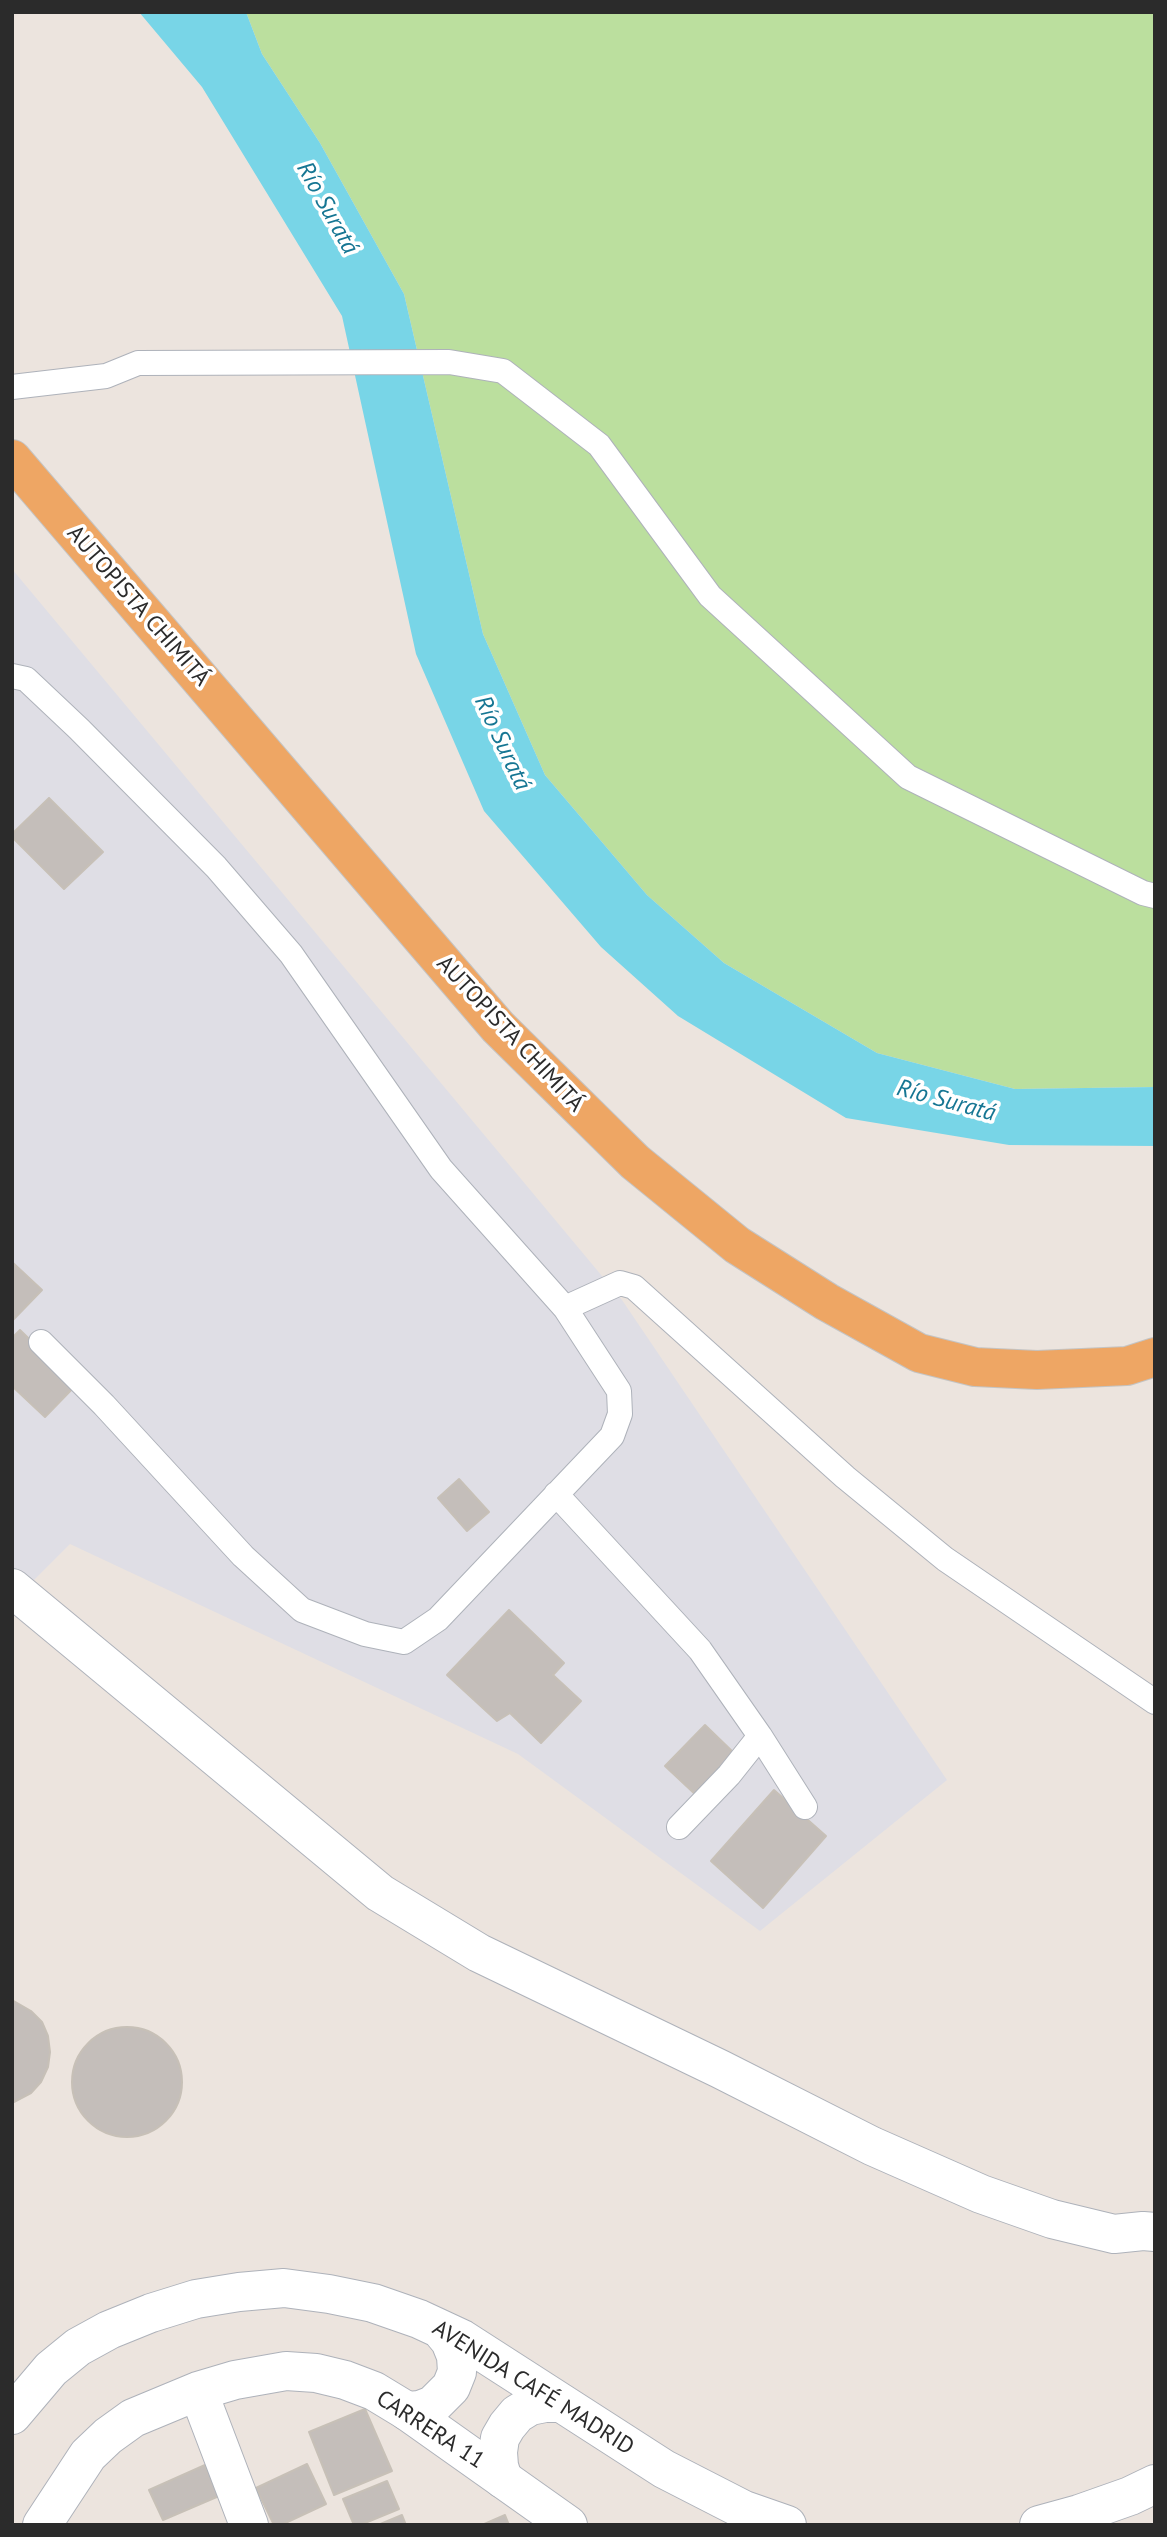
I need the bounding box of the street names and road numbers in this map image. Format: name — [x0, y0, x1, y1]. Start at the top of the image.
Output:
street label: AUTOPISTA CHIMITÁ — [61, 520, 215, 692]
street label: AUTOPISTA CHIMITÁ — [431, 950, 589, 1118]
street label: AVENIDA CAFÉ MADRID — [427, 2315, 639, 2461]
street label: CARRERA 11 — [371, 2385, 489, 2475]

